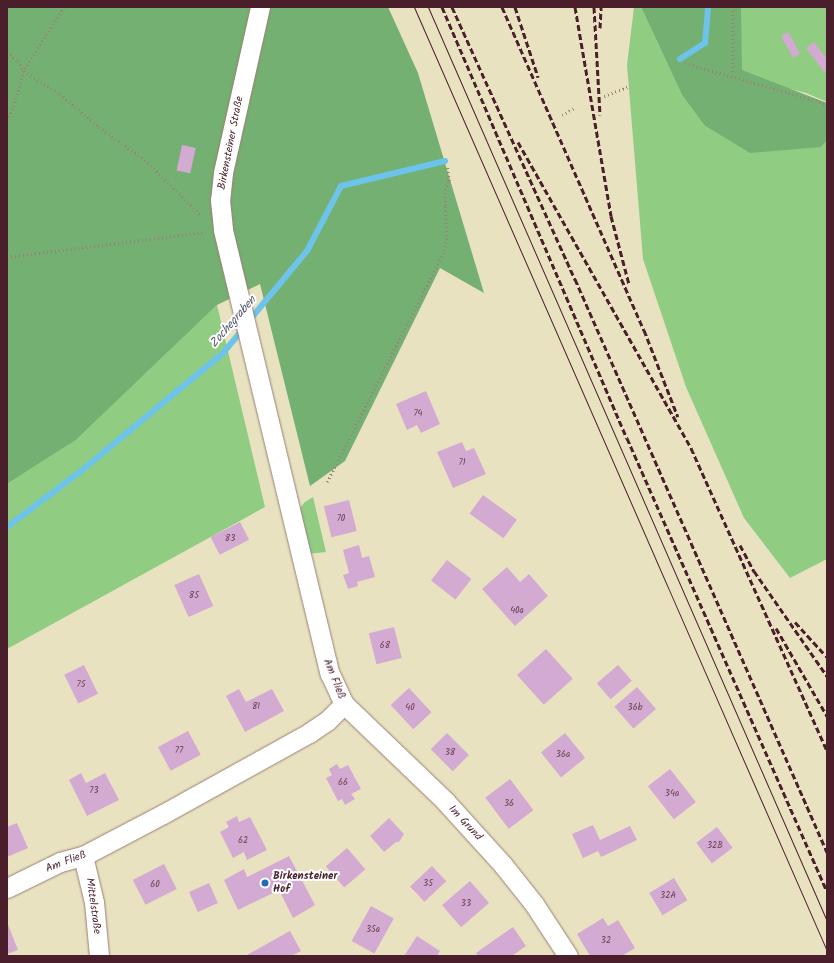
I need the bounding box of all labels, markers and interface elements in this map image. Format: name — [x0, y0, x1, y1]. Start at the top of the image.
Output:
street label: Birkensteiner Straße — [215, 95, 247, 191]
water label: Zochegraben — [207, 293, 259, 351]
house number: 74 — [413, 409, 423, 419]
house number: 71 — [459, 458, 465, 468]
house number: 70 — [337, 514, 345, 524]
house number: 83 — [225, 534, 235, 544]
house number: 85 — [189, 591, 199, 601]
house number: 40a — [510, 606, 524, 616]
house number: 68 — [380, 641, 390, 651]
street label: Am Fließ — [320, 657, 348, 701]
house number: 75 — [77, 680, 85, 690]
house number: 81 — [252, 702, 260, 712]
house number: 40 — [405, 703, 415, 713]
house number: 36b — [628, 703, 642, 713]
house number: 77 — [175, 746, 183, 756]
house number: 38 — [445, 748, 455, 758]
house number: 36a — [556, 750, 570, 760]
house number: 66 — [338, 778, 348, 788]
house number: 73 — [89, 786, 99, 796]
house number: 34a — [665, 789, 679, 799]
house number: 36 — [504, 799, 514, 809]
street label: Im Grund — [445, 803, 485, 843]
house number: 62 — [238, 836, 248, 846]
house number: 32B — [707, 841, 723, 851]
street label: Am Fließ — [44, 848, 88, 876]
place label: Birkensteiner Hof — [273, 870, 337, 896]
street label: Mittelstraße — [83, 877, 103, 935]
marker: Birkensteiner Hof — [260, 878, 270, 888]
house number: 35 — [423, 879, 433, 889]
house number: 60 — [150, 880, 160, 890]
house number: 32A — [660, 891, 676, 901]
house number: 33 — [461, 899, 471, 909]
house number: 35a — [366, 925, 380, 935]
house number: 32 — [601, 936, 611, 946]

